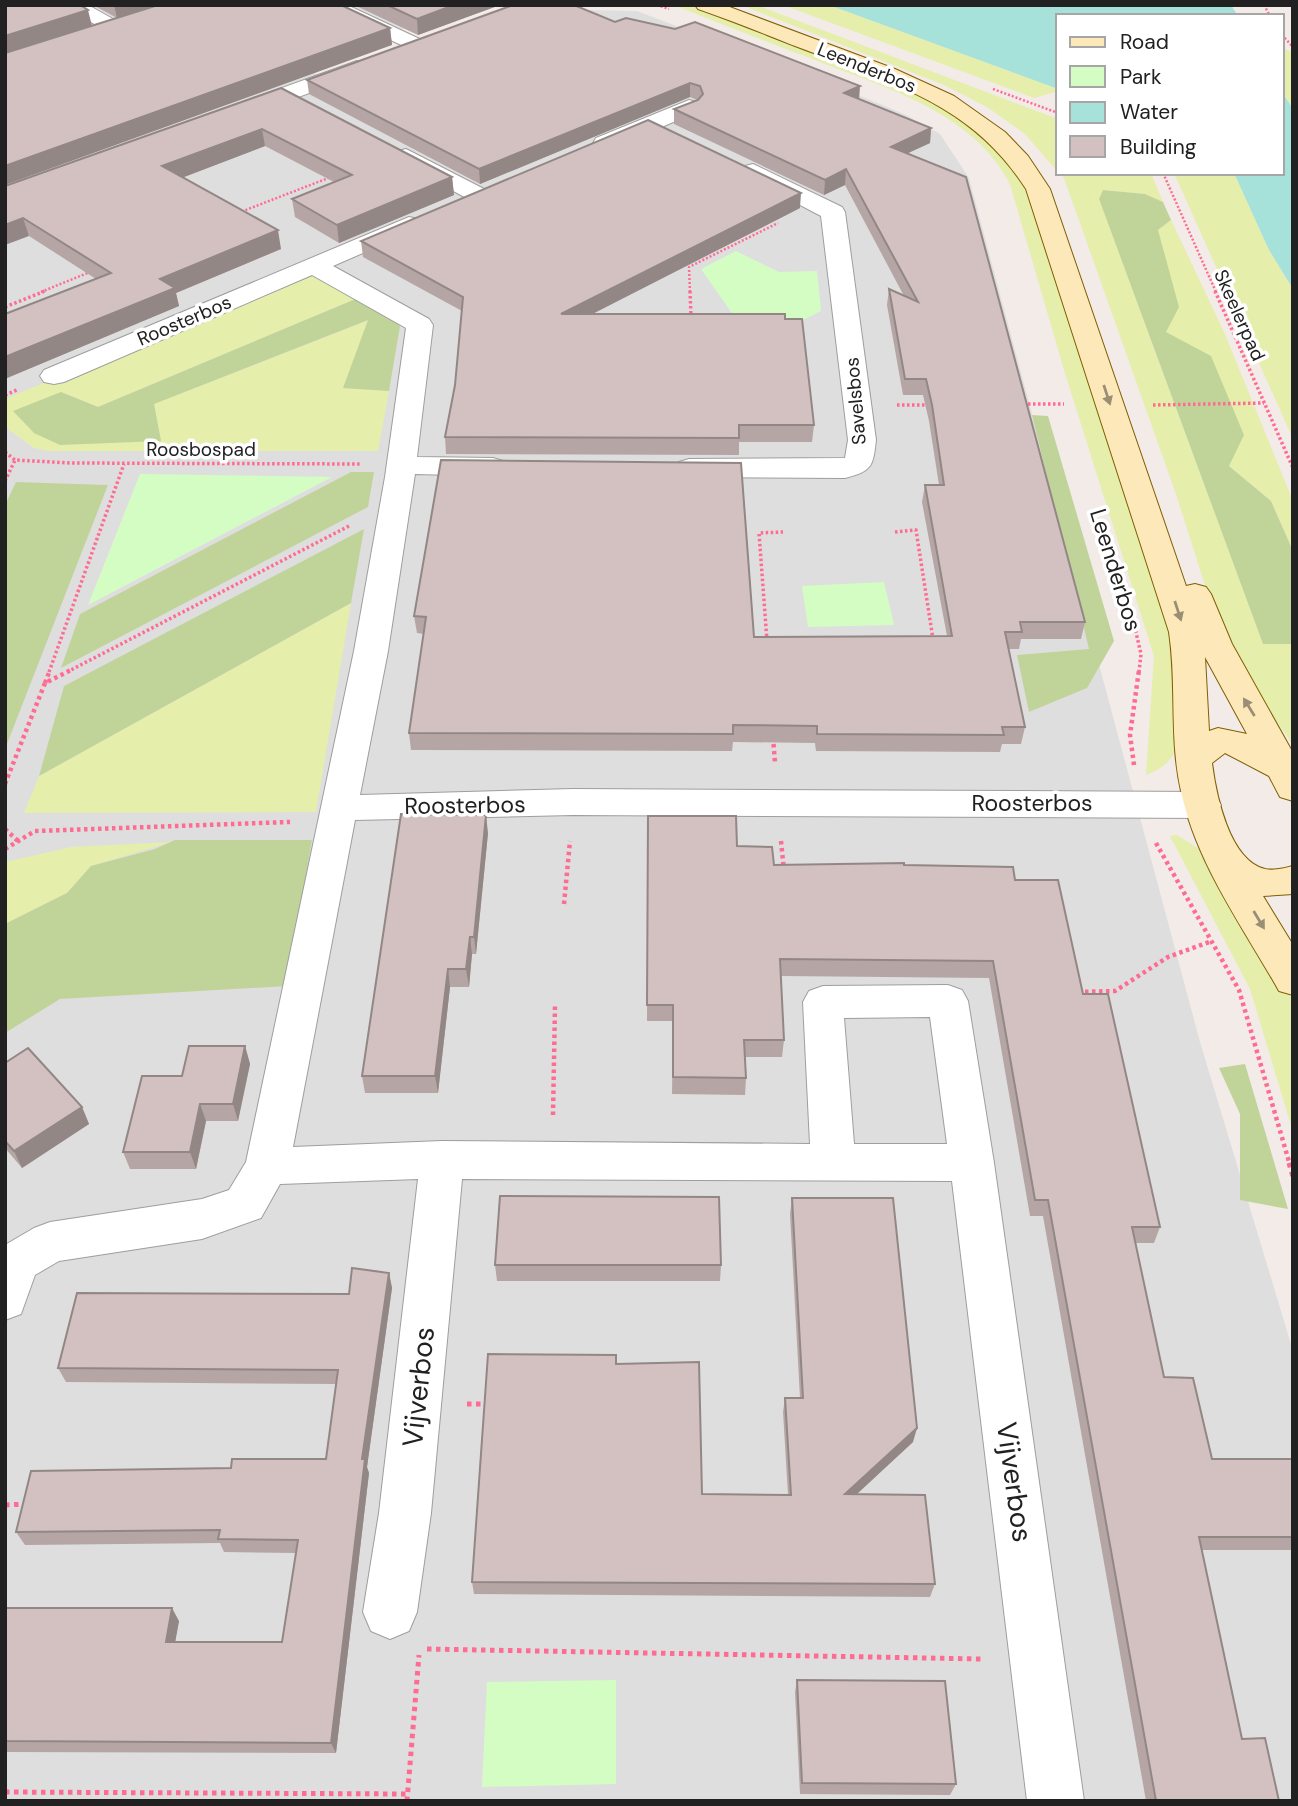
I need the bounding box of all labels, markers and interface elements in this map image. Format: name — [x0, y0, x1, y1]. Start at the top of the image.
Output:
legend — [1056, 14, 1284, 175]
text: Road — [1120, 28, 1169, 56]
street label: Leenderbos — [814, 36, 920, 99]
text: Park — [1120, 63, 1162, 91]
text: Water — [1120, 98, 1178, 126]
text: Building — [1120, 133, 1197, 161]
street label: Skeelerpad — [1208, 265, 1271, 365]
street label: Roosterbos — [133, 289, 235, 352]
street label: Savelsbos — [839, 356, 872, 446]
one-way arrow — [1102, 385, 1113, 406]
street label: Roosbospad — [146, 437, 256, 462]
street label: Leenderbos — [1083, 505, 1149, 635]
one-way arrow — [1173, 601, 1184, 622]
one-way arrow — [1243, 697, 1256, 716]
street label: Roosterbos — [971, 788, 1093, 818]
street label: Roosterbos — [404, 789, 526, 821]
one-way arrow — [1253, 911, 1266, 930]
street label: Vijverbos — [394, 1325, 443, 1449]
street label: Vijverbos — [988, 1420, 1041, 1544]

